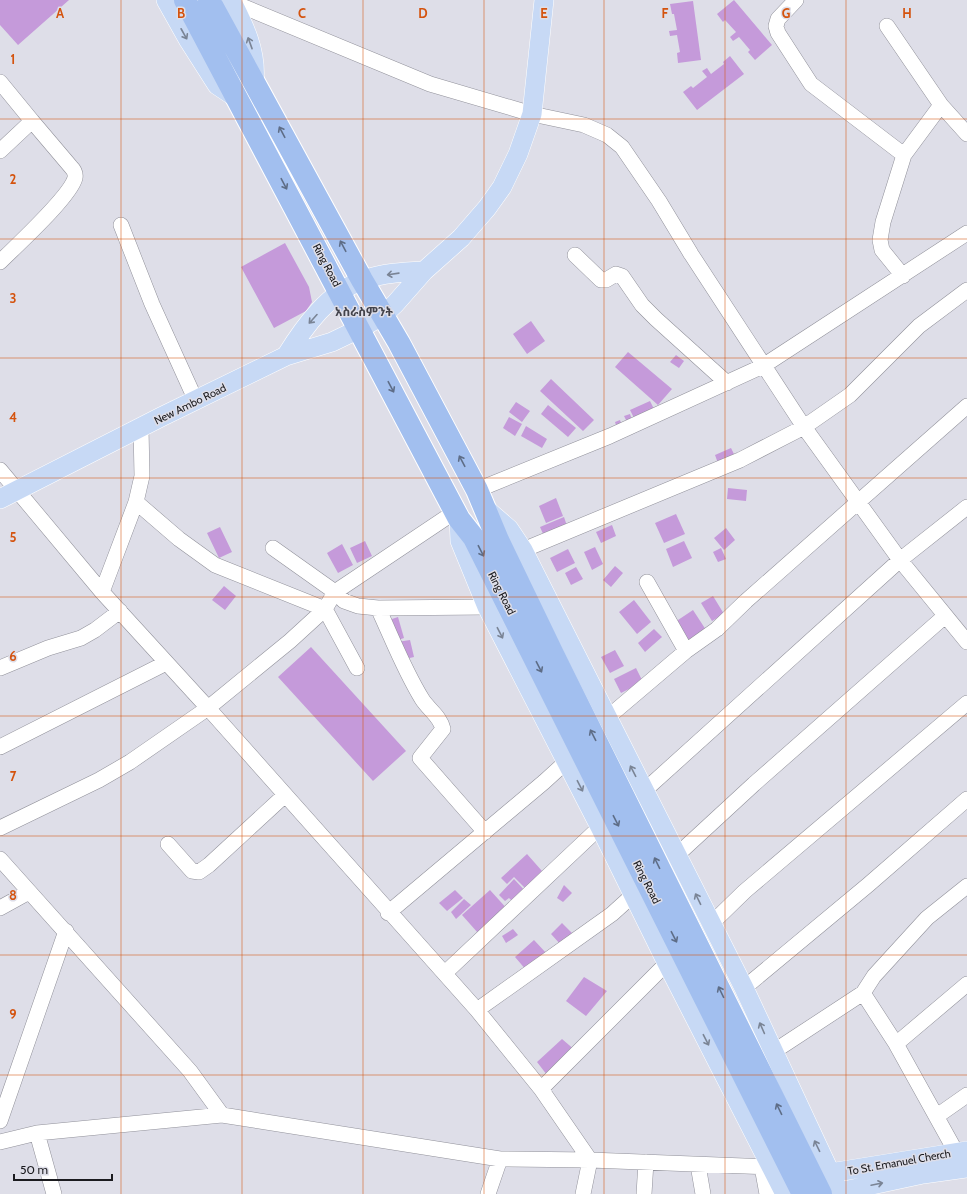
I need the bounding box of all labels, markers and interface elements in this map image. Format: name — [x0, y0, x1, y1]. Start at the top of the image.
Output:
text: A — [56, 5, 65, 21]
text: B — [177, 5, 185, 21]
text: C — [298, 5, 306, 21]
text: D — [418, 5, 428, 21]
text: E — [540, 5, 548, 21]
text: F — [662, 5, 669, 21]
text: G — [782, 5, 791, 21]
text: H — [902, 5, 912, 21]
one-way arrow — [181, 28, 189, 40]
one-way arrow — [245, 37, 253, 49]
text: 1 — [11, 51, 15, 67]
one-way arrow — [277, 126, 285, 138]
text: 2 — [10, 171, 17, 187]
one-way arrow — [280, 178, 288, 190]
one-way arrow — [339, 240, 347, 252]
street label: Ring Road — [310, 241, 344, 289]
one-way arrow — [387, 270, 400, 278]
text: 3 — [9, 290, 17, 306]
district label: አስራስምንት — [335, 304, 394, 319]
one-way arrow — [308, 314, 317, 324]
street label: New Ambo Road — [152, 380, 228, 428]
one-way arrow — [387, 381, 395, 393]
text: 4 — [9, 409, 17, 425]
one-way arrow — [458, 456, 465, 468]
text: 5 — [10, 529, 17, 545]
one-way arrow — [478, 545, 485, 557]
street label: Ring Road — [485, 569, 519, 617]
one-way arrow — [497, 627, 505, 639]
text: 6 — [9, 648, 17, 664]
one-way arrow — [536, 661, 543, 673]
one-way arrow — [589, 729, 596, 741]
one-way arrow — [629, 765, 636, 777]
text: 7 — [10, 768, 17, 784]
one-way arrow — [576, 780, 584, 792]
one-way arrow — [613, 815, 620, 827]
street label: Ring Road — [630, 858, 664, 906]
one-way arrow — [653, 858, 660, 870]
text: 8 — [9, 887, 17, 903]
one-way arrow — [694, 894, 701, 906]
one-way arrow — [671, 931, 678, 943]
one-way arrow — [717, 987, 724, 999]
text: 9 — [9, 1006, 17, 1022]
one-way arrow — [758, 1023, 765, 1035]
one-way arrow — [703, 1034, 710, 1046]
one-way arrow — [775, 1103, 782, 1115]
one-way arrow — [813, 1140, 820, 1152]
street label: To St. Emanuel Cherch — [846, 1146, 952, 1178]
scale bar — [14, 1156, 112, 1182]
text: 50 m — [20, 1162, 48, 1177]
one-way arrow — [870, 1180, 883, 1188]

